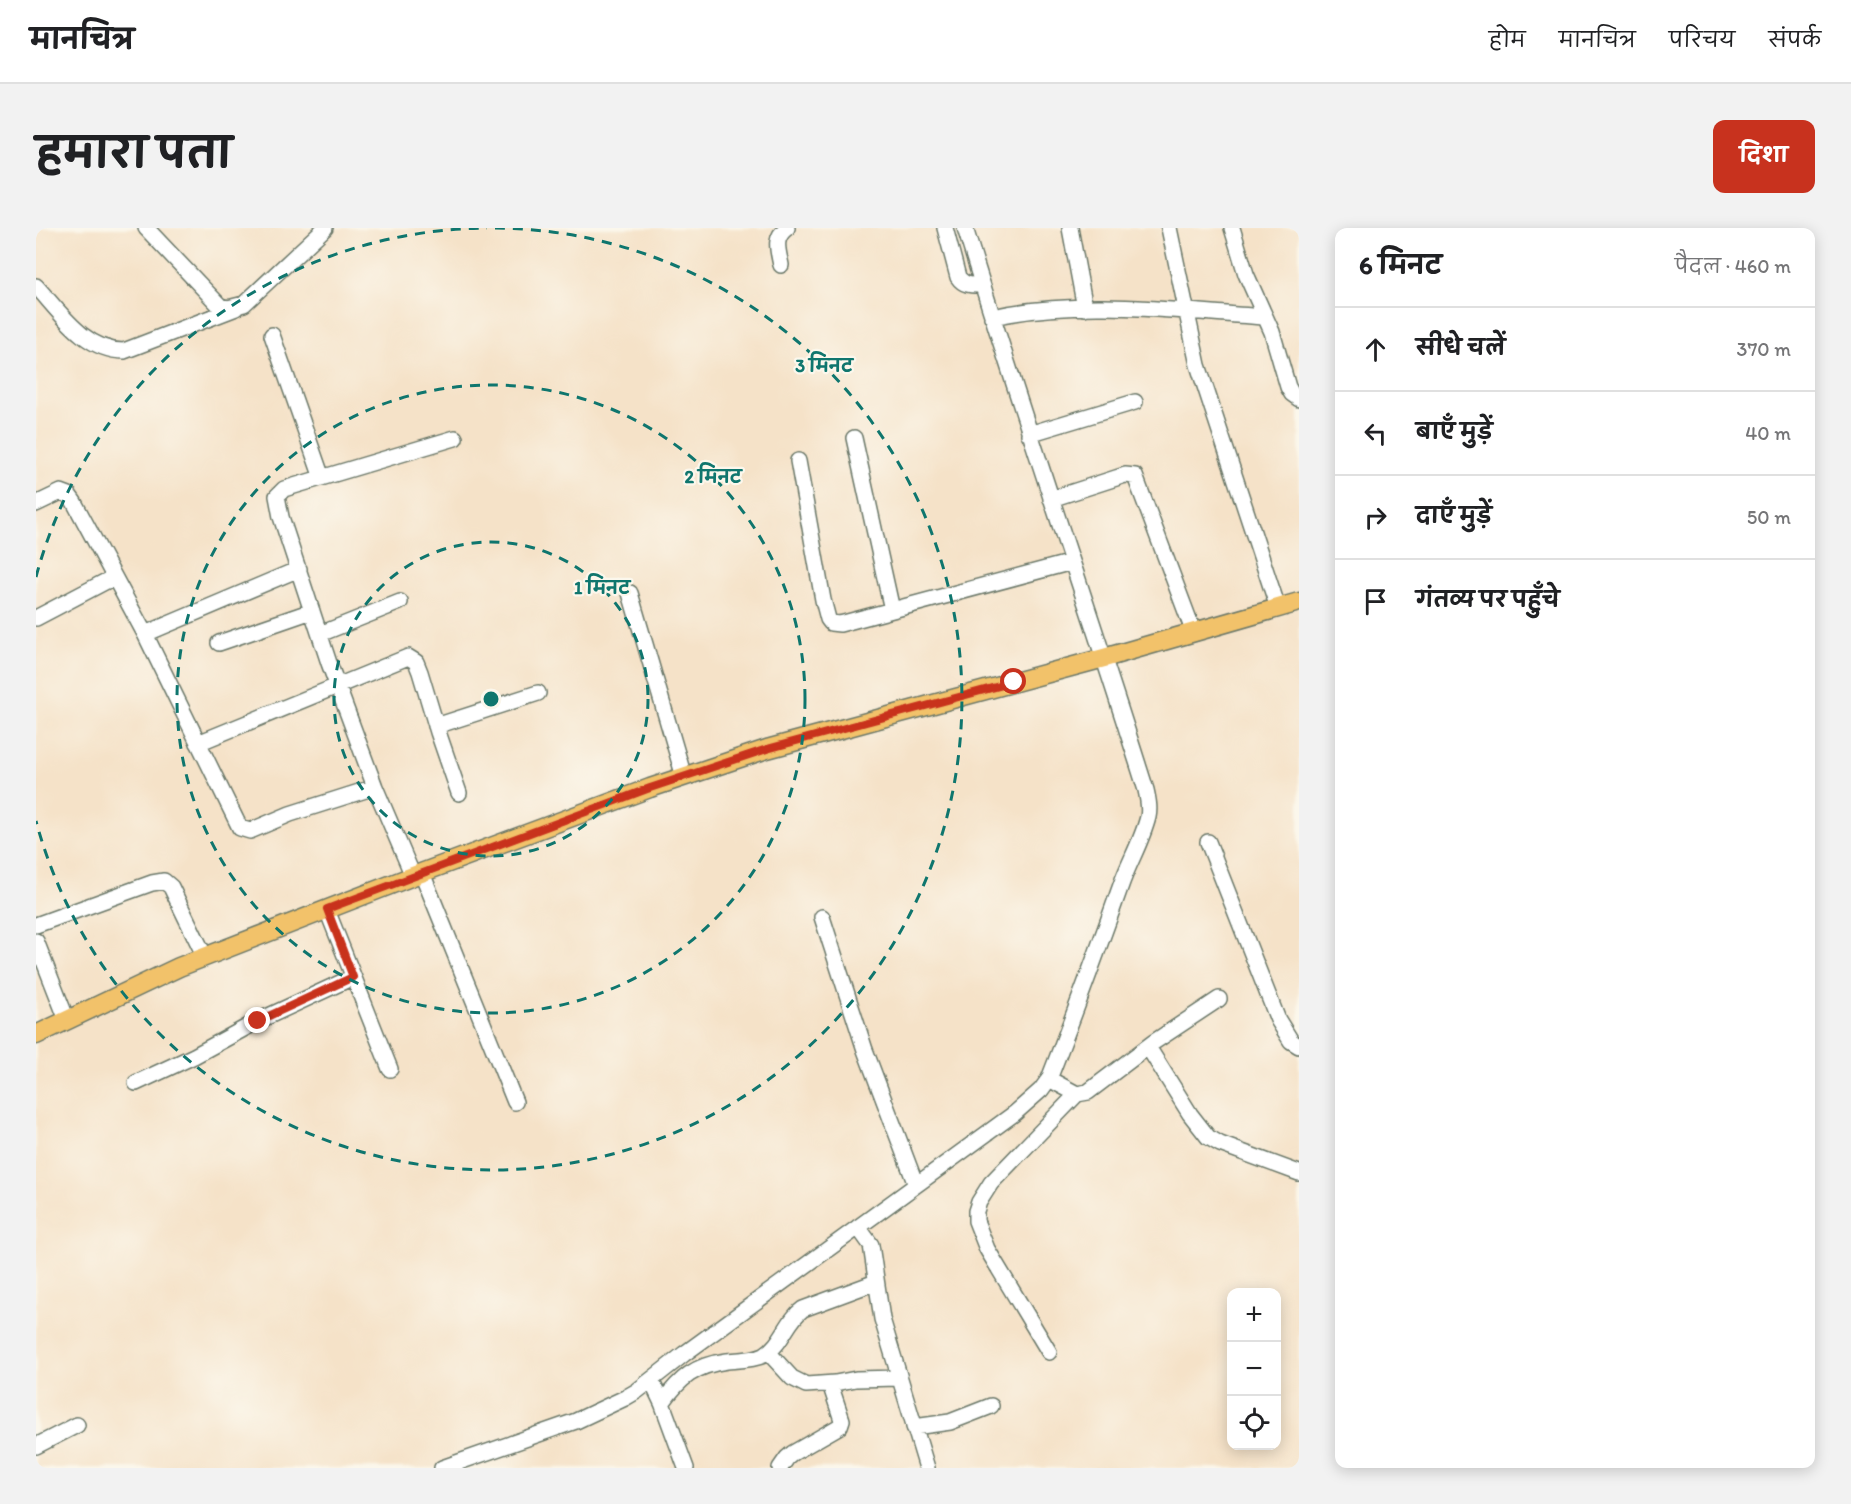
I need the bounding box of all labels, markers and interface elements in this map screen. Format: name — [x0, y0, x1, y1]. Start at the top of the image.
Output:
text: मानचित्र — [30, 22, 134, 56]
text: होम — [1489, 27, 1526, 52]
text: मानचित्र — [1559, 27, 1636, 52]
text: परिचय — [1669, 27, 1735, 52]
text: संपर्क — [1768, 27, 1821, 52]
button: दिशा — [1713, 120, 1815, 193]
text: हमारा पता — [36, 127, 232, 178]
text: 6 मिनट — [1359, 249, 1442, 281]
text: पैदल · 460 m — [1675, 254, 1791, 278]
icon: ahead — [1359, 333, 1392, 366]
text: सीधे चलें — [1416, 334, 1505, 361]
text: 370 m — [1737, 337, 1791, 361]
text: 3 मिनट — [795, 351, 855, 377]
icon: left — [1359, 417, 1392, 450]
text: बाएँ मुड़ें — [1416, 418, 1493, 445]
text: 40 m — [1745, 421, 1791, 445]
text: 2 मिनट — [684, 462, 744, 488]
icon: right — [1359, 501, 1392, 534]
text: दाएँ मुड़ें — [1416, 502, 1492, 529]
text: 50 m — [1747, 505, 1791, 529]
text: 1 मिनट — [574, 573, 632, 599]
icon: arrive — [1359, 585, 1392, 618]
text: गंतव्य पर पहुँचे — [1416, 586, 1560, 613]
route start — [1000, 668, 1026, 694]
centre of rings — [481, 689, 501, 709]
route end — [244, 1007, 270, 1033]
map controls — [1227, 1288, 1281, 1450]
button: + — [1227, 1288, 1281, 1342]
button: − — [1227, 1342, 1281, 1396]
button: locate — [1227, 1396, 1281, 1450]

